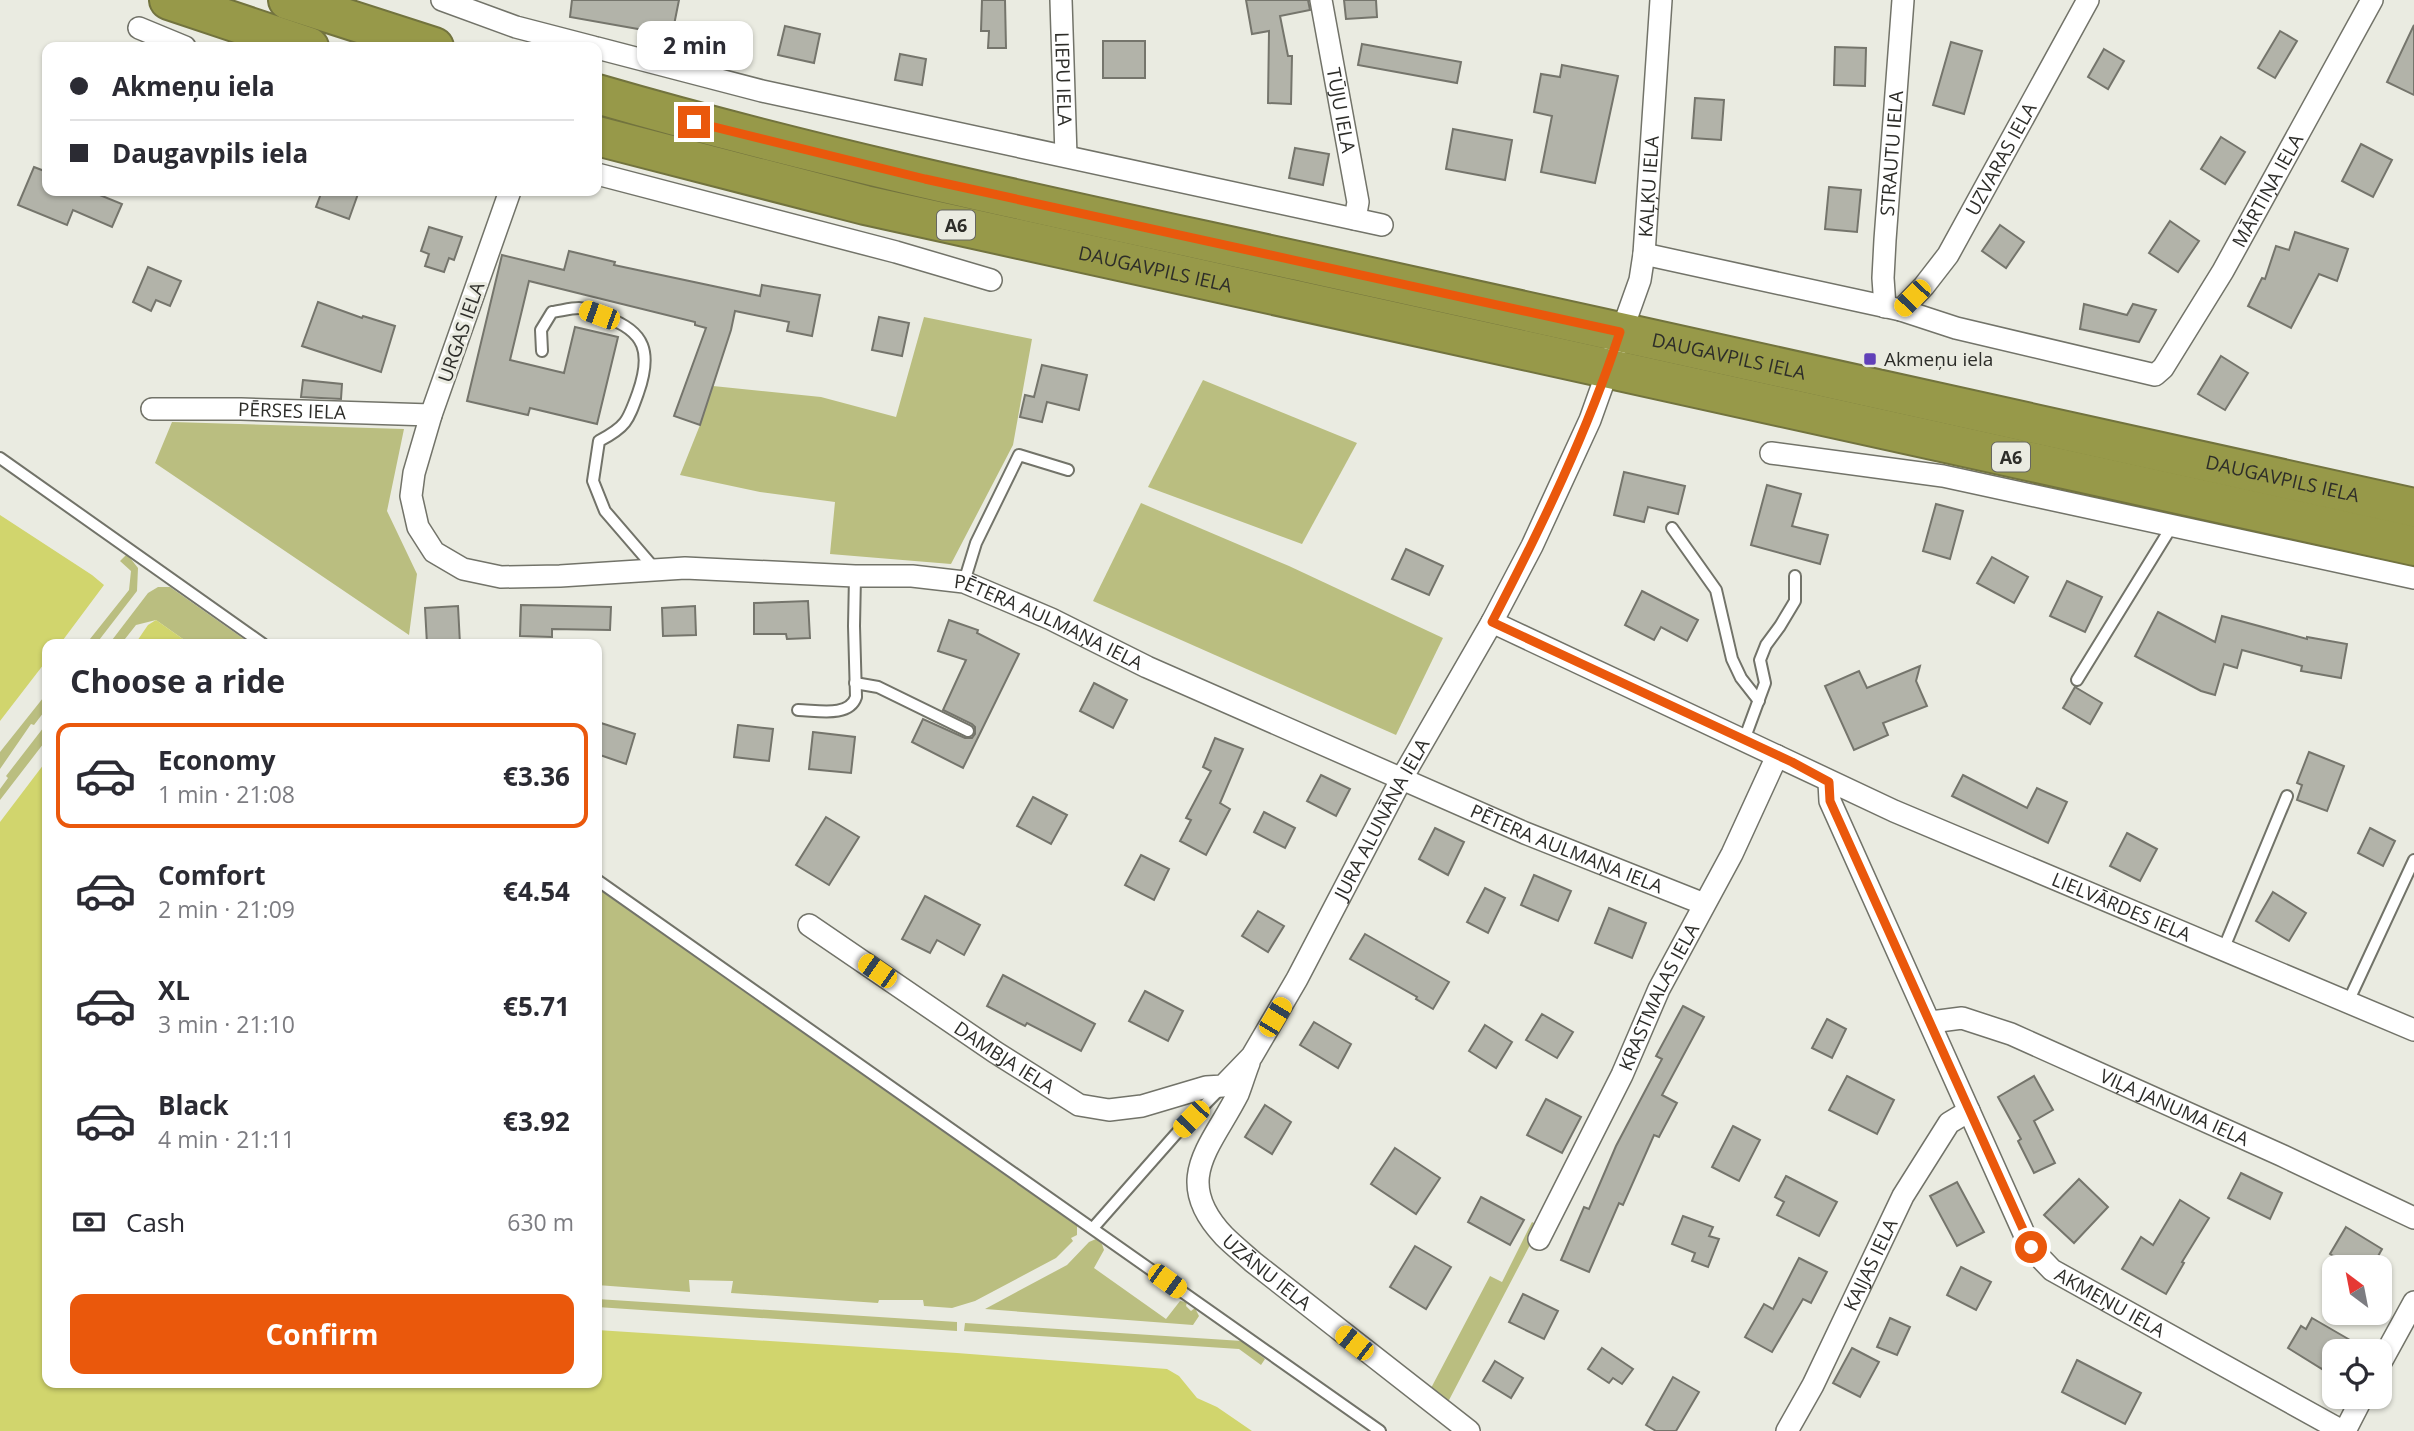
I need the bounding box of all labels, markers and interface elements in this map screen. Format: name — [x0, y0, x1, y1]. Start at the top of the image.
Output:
callout: 2 min — [636, 20, 752, 69]
text: 2 min — [663, 29, 727, 61]
street label: LIEPU IELA — [1049, 32, 1078, 126]
street label: TŪJU IELA — [1321, 66, 1362, 155]
text: Akmeņu iela — [112, 68, 275, 104]
street label: STRAUTU IELA — [1874, 90, 1909, 217]
street label: UZVARAS IELA — [1959, 98, 2042, 220]
route end — [678, 106, 710, 138]
street label: MĀRTIŅA IELA — [2226, 129, 2309, 252]
text: Daugavpils iela — [112, 135, 308, 171]
street label: KAĻĶU IELA — [1632, 135, 1665, 238]
road number: A6 — [937, 210, 975, 240]
street label: DAUGAVPILS IELA — [1076, 239, 1235, 298]
car — [1890, 276, 1935, 320]
street label: URGAS IELA — [432, 278, 490, 386]
car — [576, 298, 623, 332]
street label: DAUGAVPILS IELA — [1650, 327, 1808, 386]
place label: Akmeņu iela — [1884, 346, 1993, 372]
marker: Akmeņu iela — [1862, 351, 1878, 367]
street label: PĒRSES IELA — [238, 396, 346, 425]
road number: A6 — [1992, 443, 2030, 472]
street label: DAUGAVPILS IELA — [2203, 449, 2362, 508]
street label: PĒTERA AULMAŅA IELA — [953, 568, 1148, 676]
text: Choose a ride — [70, 659, 285, 702]
street label: JURA ALUNĀNA IELA — [1327, 734, 1435, 906]
text: Economy — [158, 742, 276, 778]
icon: car — [74, 744, 137, 807]
text: €3.36 — [503, 758, 570, 794]
text: 1 min · 21:08 — [158, 778, 295, 810]
street label: PĒTERA AULMAŅA IELA — [1466, 798, 1667, 899]
text: Comfort — [158, 857, 265, 893]
icon: car — [74, 859, 137, 922]
street label: LIELVĀRDES IELA — [2048, 866, 2195, 948]
text: €4.54 — [503, 873, 570, 909]
text: 2 min · 21:09 — [158, 893, 295, 925]
street label: KRASTMALAS IELA — [1612, 919, 1705, 1075]
car — [854, 950, 901, 992]
text: XL — [158, 972, 190, 1008]
icon: car — [74, 974, 137, 1037]
text: €5.71 — [503, 988, 570, 1024]
car — [1256, 994, 1295, 1040]
text: 3 min · 21:10 — [158, 1008, 295, 1040]
street label: DAMBJA IELA — [949, 1015, 1060, 1099]
street label: VIĻA JANUMA IELA — [2096, 1063, 2253, 1152]
text: Black — [158, 1087, 229, 1123]
icon: car — [74, 1089, 137, 1152]
car — [1169, 1097, 1214, 1141]
text: €3.92 — [503, 1103, 570, 1139]
text: 4 min · 21:11 — [158, 1123, 295, 1155]
icon: cash — [70, 1203, 108, 1241]
text: Cash — [126, 1204, 185, 1240]
text: 630 m — [507, 1206, 574, 1238]
street label: KAIJAS IELA — [1837, 1214, 1903, 1315]
street label: UZĀNU IELA — [1217, 1228, 1317, 1316]
route start — [2015, 1231, 2047, 1263]
north arrow — [2322, 1255, 2392, 1325]
map controls — [2322, 1255, 2392, 1409]
car — [1144, 1260, 1191, 1302]
street label: AKMEŅU IELA — [2050, 1261, 2170, 1343]
button: Confirm — [70, 1294, 574, 1374]
car — [1331, 1322, 1378, 1364]
button: locate — [2322, 1339, 2392, 1409]

